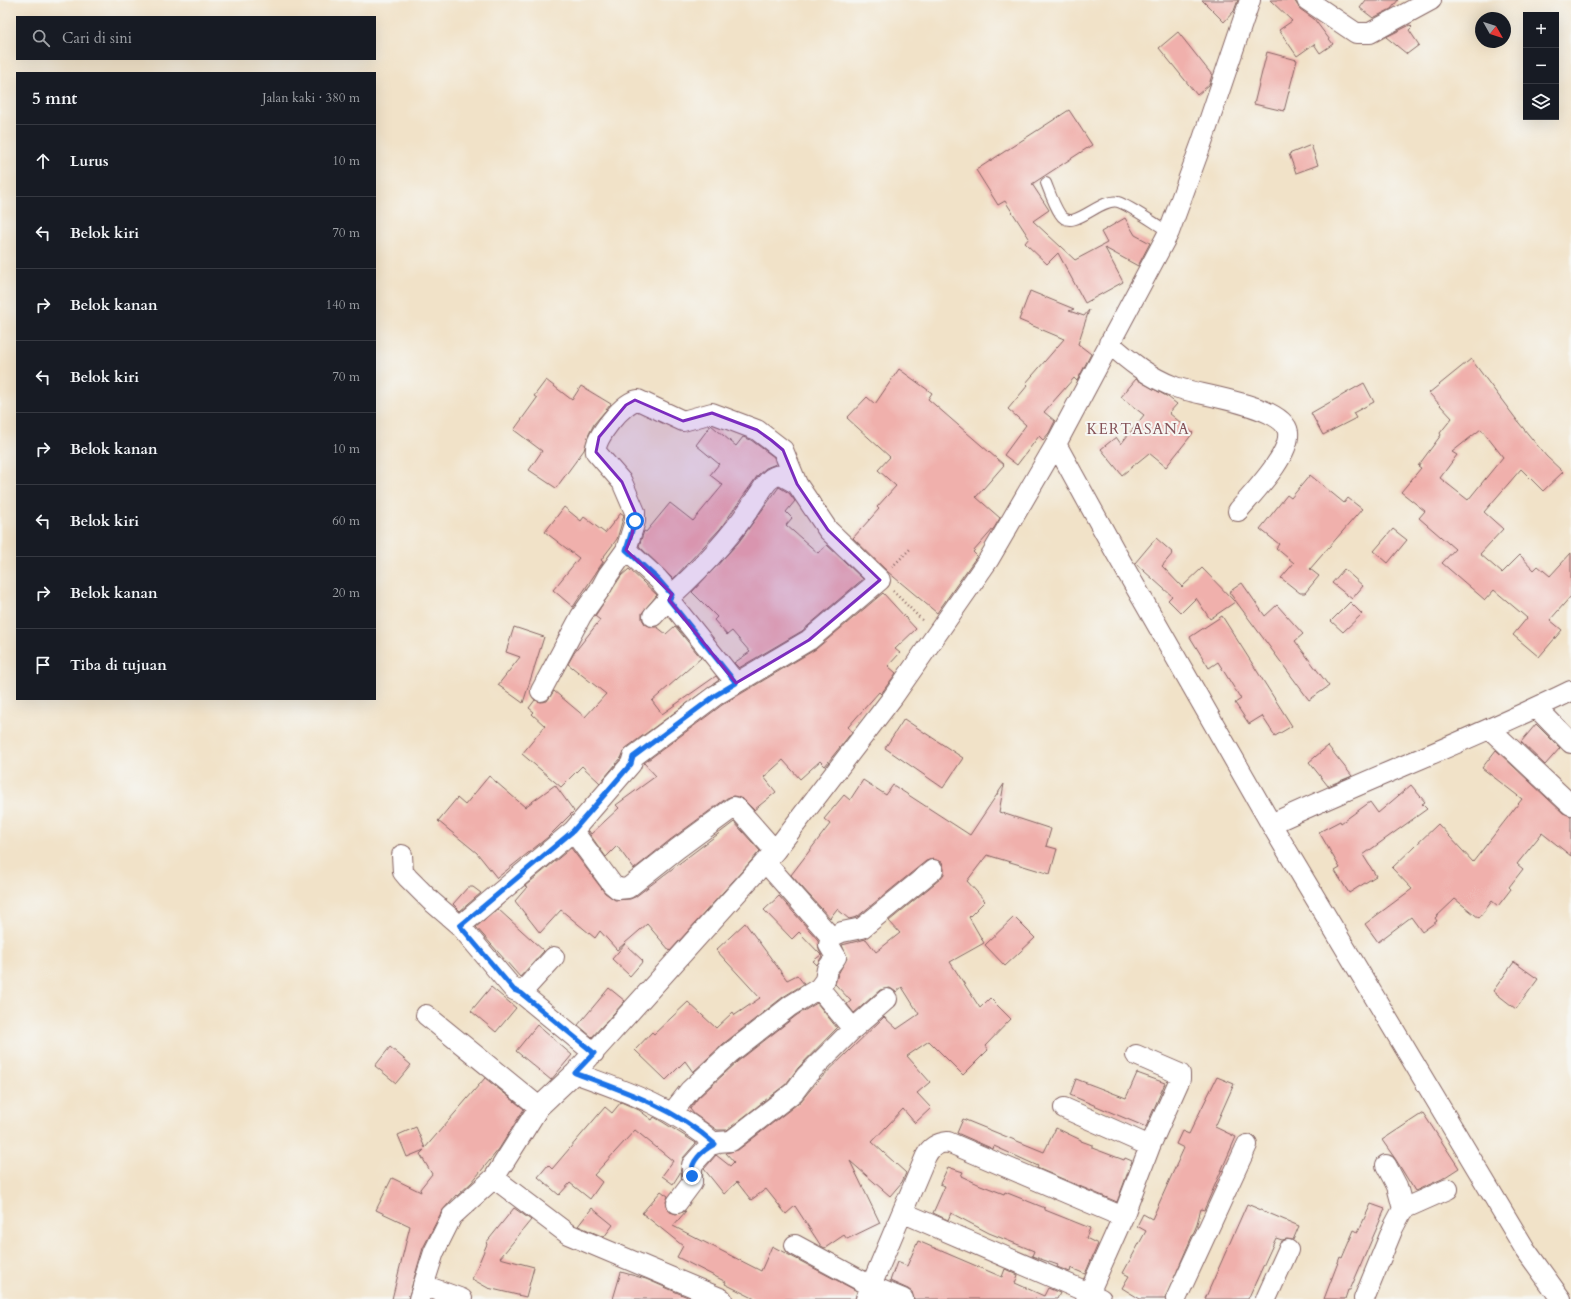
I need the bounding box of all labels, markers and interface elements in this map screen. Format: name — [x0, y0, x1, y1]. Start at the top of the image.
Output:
north arrow — [1475, 12, 1511, 48]
map controls — [1523, 12, 1559, 120]
button: + — [1523, 12, 1559, 48]
search box — [16, 16, 376, 60]
icon: search — [30, 27, 52, 49]
text: Cari di sini — [62, 28, 132, 48]
button: − — [1523, 48, 1559, 84]
button: layers — [1523, 84, 1559, 120]
text: 5 mnt — [32, 87, 77, 110]
text: Jalan kaki · 380 m — [262, 89, 360, 107]
icon: ahead — [32, 150, 54, 172]
text: Lurus — [70, 151, 109, 171]
text: 10 m — [332, 152, 360, 170]
icon: left — [32, 222, 54, 244]
text: Belok kiri — [70, 223, 139, 243]
text: 70 m — [332, 224, 360, 242]
icon: right — [32, 294, 54, 316]
text: Belok kanan — [70, 295, 158, 315]
text: 140 m — [326, 296, 360, 314]
icon: left — [32, 366, 54, 388]
text: Belok kiri — [70, 367, 139, 387]
text: 70 m — [332, 368, 360, 386]
district label: KERTASANA — [1086, 419, 1190, 439]
icon: right — [32, 438, 54, 460]
text: Belok kanan — [70, 439, 158, 459]
text: 10 m — [332, 440, 360, 458]
icon: left — [32, 510, 54, 532]
text: Belok kiri — [70, 511, 139, 531]
text: 60 m — [332, 512, 360, 530]
route start — [626, 512, 644, 530]
icon: right — [32, 582, 54, 604]
text: Belok kanan — [70, 583, 158, 603]
text: 20 m — [332, 584, 360, 602]
icon: arrive — [32, 654, 54, 676]
text: Tiba di tujuan — [70, 655, 167, 675]
route end — [683, 1167, 701, 1185]

